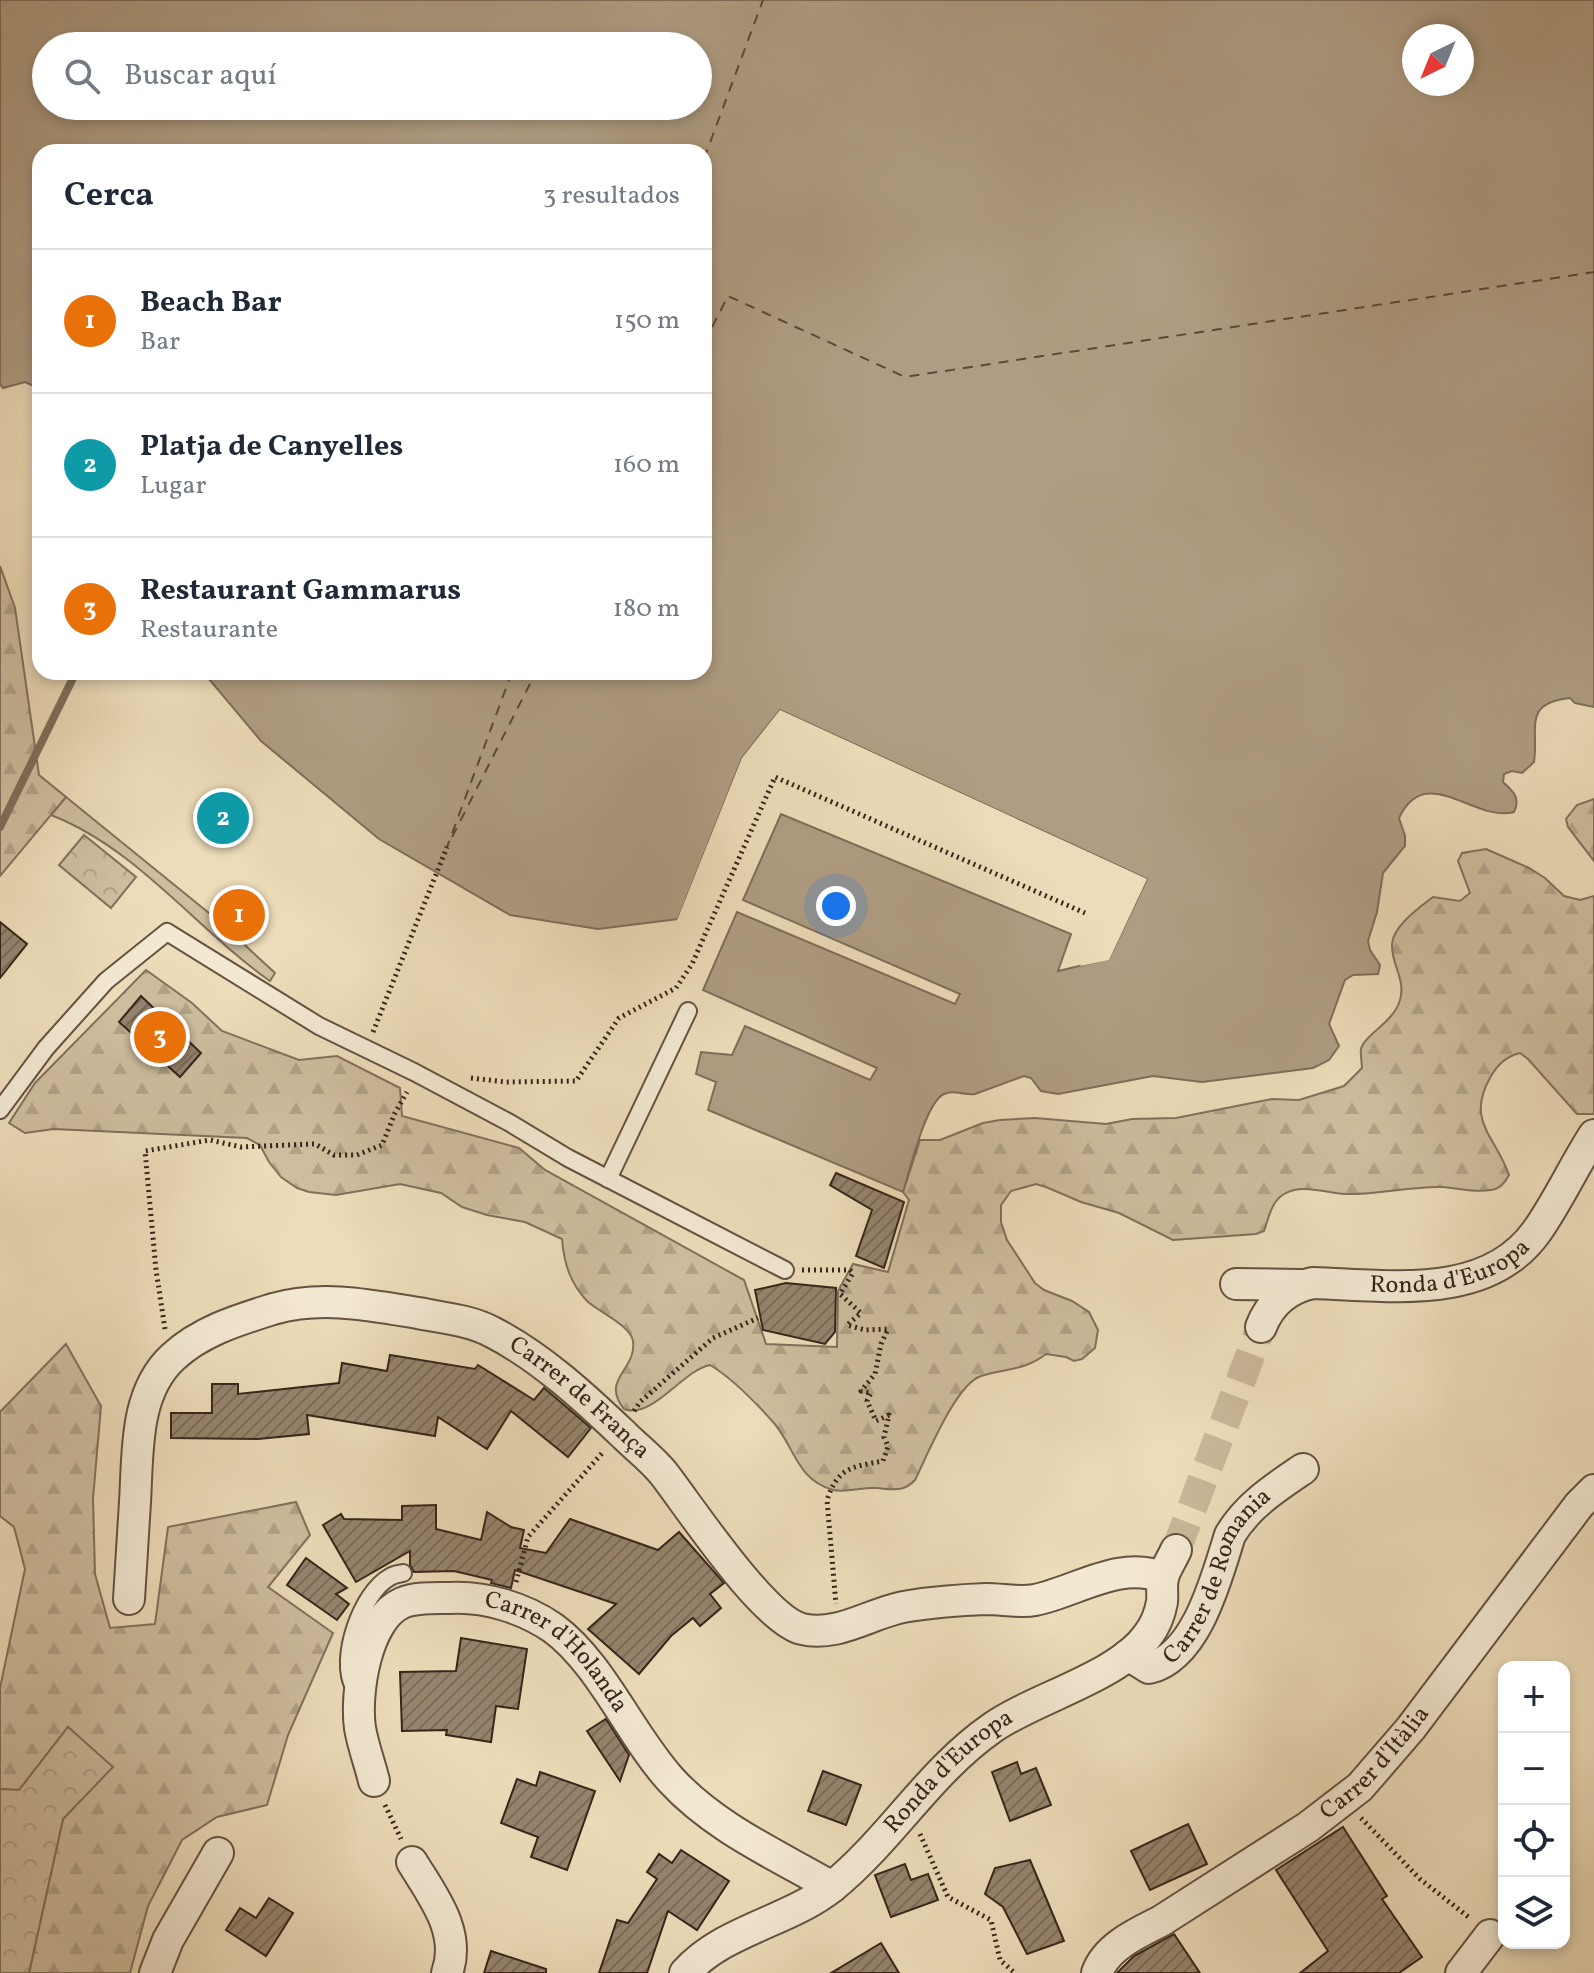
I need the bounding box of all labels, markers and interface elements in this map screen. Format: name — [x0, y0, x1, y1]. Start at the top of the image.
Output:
north arrow — [1402, 24, 1474, 96]
search box — [32, 32, 712, 120]
icon: search — [60, 54, 104, 98]
text: Buscar aquí — [124, 55, 277, 97]
text: Cerca — [64, 173, 154, 220]
text: 3 resultados — [543, 178, 680, 214]
text: Beach Bar — [140, 282, 282, 324]
text: 1 — [85, 303, 95, 339]
text: 150 m — [614, 303, 680, 339]
text: Bar — [140, 324, 180, 360]
text: Platja de Canyelles — [140, 426, 403, 468]
text: 2 — [83, 447, 97, 483]
text: 160 m — [613, 447, 680, 483]
text: Lugar — [140, 468, 206, 504]
text: Restaurant Gammarus — [140, 570, 461, 612]
text: 3 — [83, 591, 97, 627]
text: 180 m — [613, 591, 680, 627]
text: Restaurante — [140, 612, 278, 648]
pin: 2 — [197, 788, 249, 848]
pin: 1 — [213, 885, 265, 945]
your location — [816, 886, 856, 926]
pin: 3 — [134, 1007, 186, 1067]
street label: Ronda d'Europa — [1369, 1232, 1539, 1303]
street label: Carrer de França — [502, 1328, 657, 1468]
street label: Carrer de Romania — [1156, 1480, 1279, 1673]
street label: Carrer d'Holanda — [481, 1584, 636, 1720]
map controls — [1498, 1661, 1570, 1949]
button: + — [1498, 1661, 1570, 1733]
street label: Carrer d'Itàlia — [1313, 1699, 1438, 1829]
street label: Ronda d'Europa — [876, 1701, 1020, 1842]
button: − — [1498, 1733, 1570, 1805]
button: locate — [1498, 1805, 1570, 1877]
button: layers — [1498, 1877, 1570, 1949]

